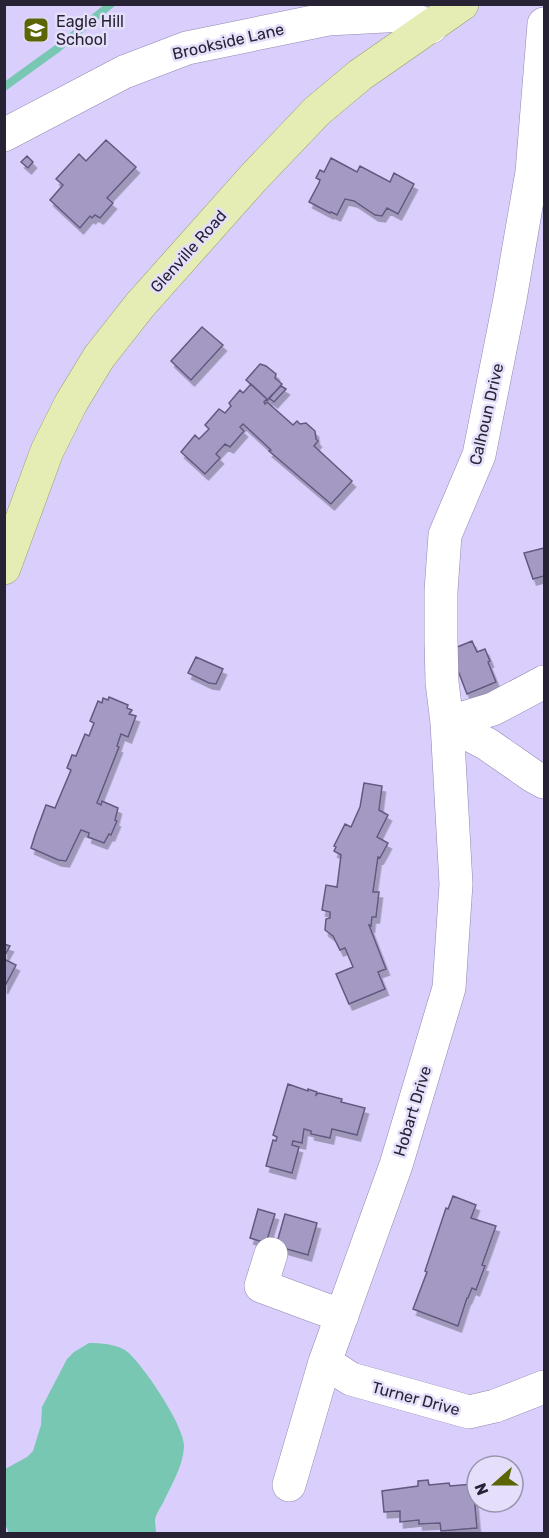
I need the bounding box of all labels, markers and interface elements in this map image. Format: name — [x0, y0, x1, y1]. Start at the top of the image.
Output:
place label: Eagle Hill School — [56, 12, 124, 49]
school or university icon: Eagle Hill School — [21, 15, 51, 45]
street label: Brookside Lane — [170, 19, 286, 64]
street label: Glenville Road — [146, 206, 230, 297]
street label: Calhoun Drive — [466, 361, 507, 467]
street label: Hobart Drive — [390, 1064, 435, 1159]
street label: Turner Drive — [370, 1378, 462, 1419]
north arrow — [465, 1454, 525, 1514]
text: N — [471, 1480, 492, 1498]

